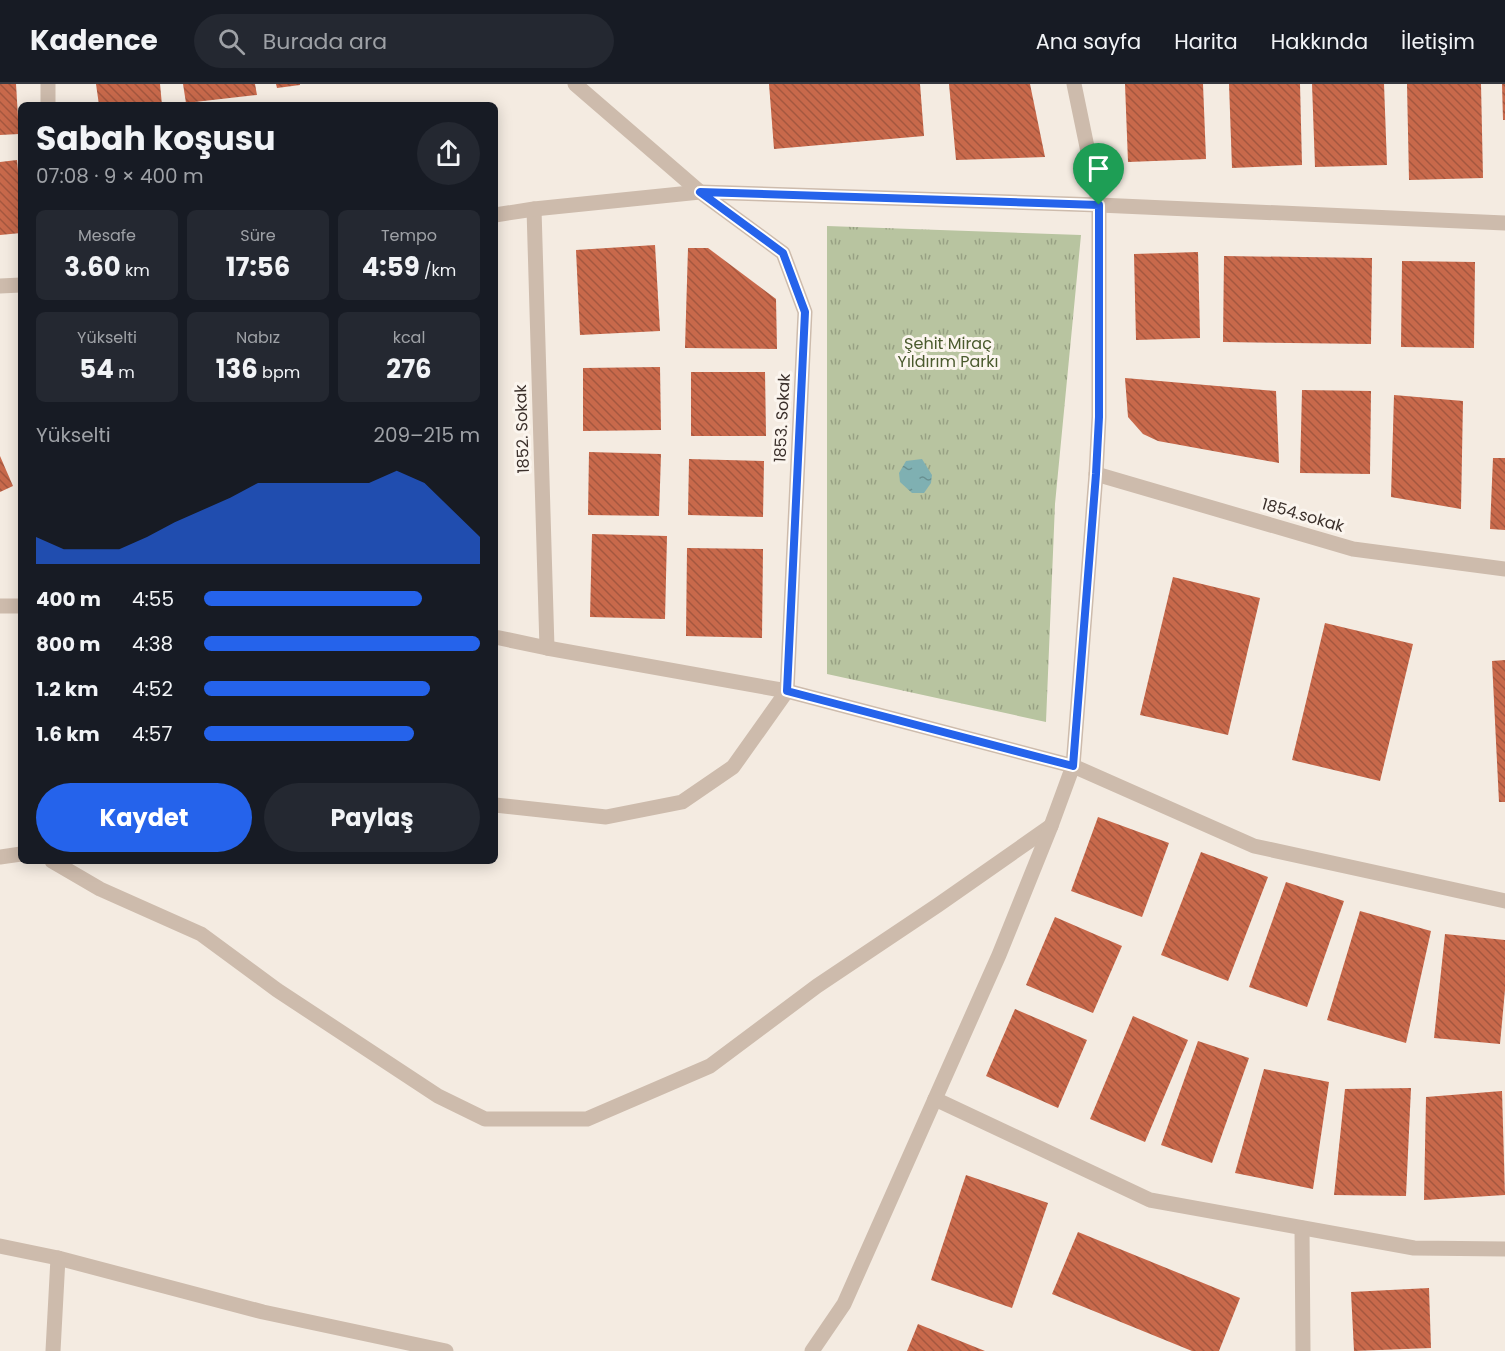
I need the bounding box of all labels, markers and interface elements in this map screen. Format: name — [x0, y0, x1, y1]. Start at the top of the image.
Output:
search box — [194, 14, 614, 68]
text: Kadence — [30, 21, 158, 60]
icon: search — [215, 25, 248, 58]
text: Burada ara — [263, 26, 387, 57]
text: Ana sayfa — [1036, 27, 1141, 56]
text: Harita — [1174, 27, 1238, 56]
text: Hakkında — [1271, 27, 1368, 56]
text: İletişim — [1401, 27, 1475, 56]
text: Sabah koşusu — [36, 115, 275, 162]
button: share — [417, 122, 480, 185]
pin — [1073, 143, 1124, 205]
icon: arrive — [1082, 152, 1115, 185]
text: 07:08 · 9 × 400 m — [36, 162, 204, 190]
text: Mesafe — [78, 224, 136, 247]
text: Süre — [240, 224, 276, 247]
text: Tempo — [381, 224, 437, 247]
text: 3.60 — [64, 249, 121, 285]
text: 17:56 — [226, 249, 290, 285]
text: 4:59 — [362, 249, 420, 285]
text: km — [121, 259, 150, 282]
text: /km — [420, 259, 456, 282]
text: Yükselti — [77, 326, 137, 349]
text: Nabız — [236, 326, 280, 349]
text: kcal — [393, 326, 425, 349]
park label: Şehit Miraç Yıldırım Parkı — [898, 332, 998, 373]
text: 54 — [79, 351, 114, 387]
text: 136 — [216, 351, 258, 387]
text: 276 — [386, 351, 432, 387]
text: m — [114, 361, 135, 384]
text: bpm — [258, 361, 300, 384]
street label: 1853. Sokak — [768, 372, 796, 463]
street label: 1852. Sokak — [509, 383, 535, 474]
text: Yükselti — [36, 421, 111, 449]
text: 209–215 m — [373, 421, 480, 449]
street label: 1854.sokak — [1259, 492, 1348, 538]
text: 400 m — [36, 585, 101, 613]
text: 4:55 — [132, 585, 174, 613]
text: 800 m — [36, 630, 100, 658]
text: 4:38 — [132, 630, 173, 658]
text: 1.2 km — [36, 675, 98, 703]
text: 4:52 — [132, 675, 173, 703]
text: 1.6 km — [36, 720, 100, 748]
text: 4:57 — [132, 720, 172, 748]
button: Kaydet — [36, 783, 252, 852]
button: Paylaş — [264, 783, 480, 852]

